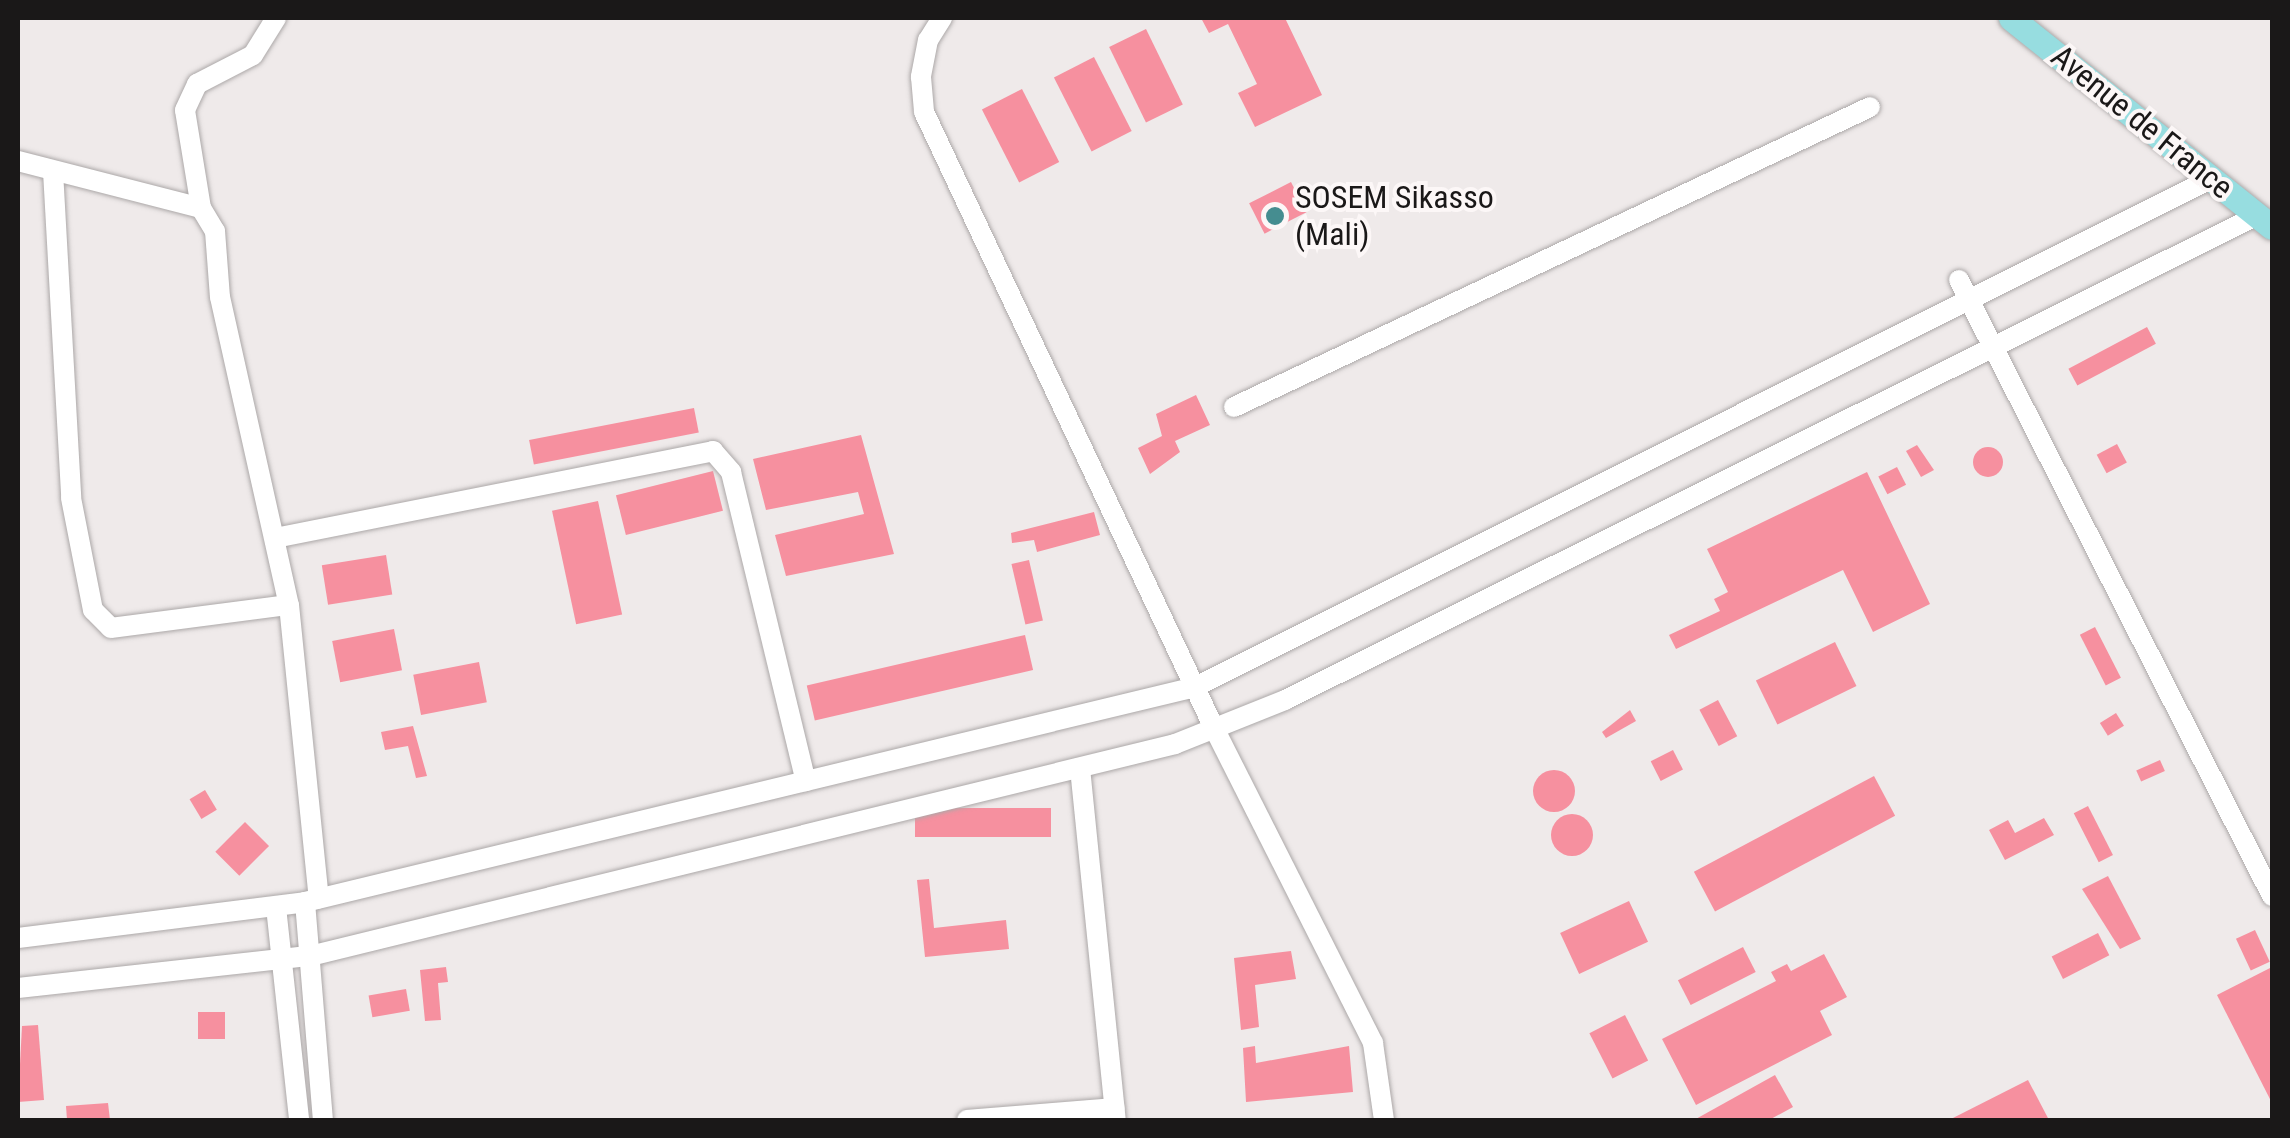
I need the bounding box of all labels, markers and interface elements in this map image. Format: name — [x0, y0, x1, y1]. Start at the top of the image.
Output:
street label: Avenue de France — [2043, 37, 2241, 207]
place label: SOSEM Sikasso (Mali) — [1295, 179, 1494, 254]
marker: SOSEM Sikasso (Mali) — [1264, 205, 1286, 227]

